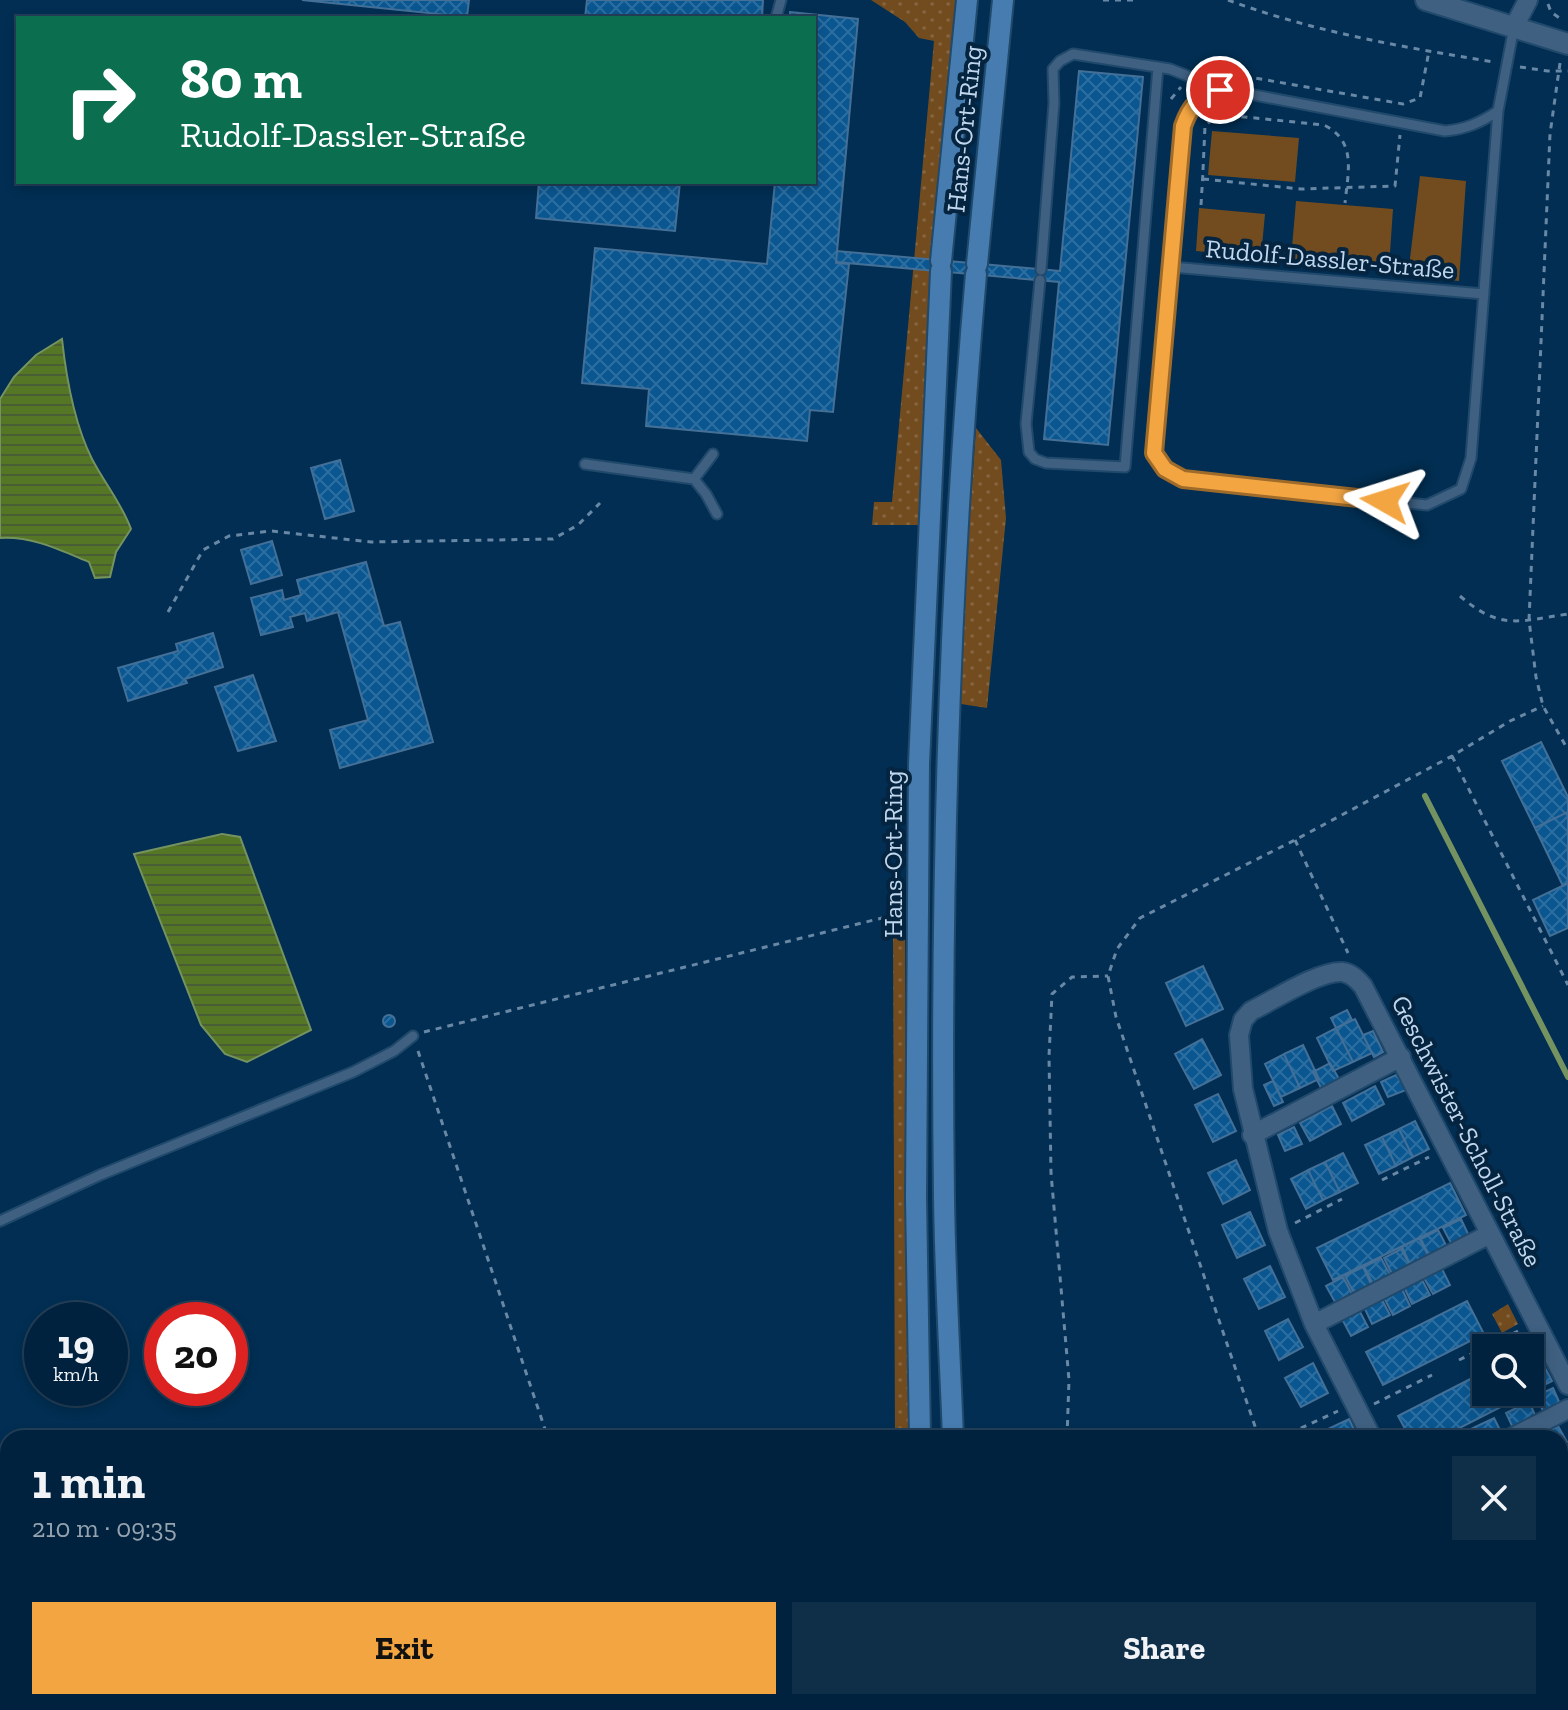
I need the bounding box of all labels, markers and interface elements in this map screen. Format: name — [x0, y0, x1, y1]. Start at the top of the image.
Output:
street label: Hans-Ort-Ring — [939, 44, 989, 214]
text: 80 m — [180, 45, 302, 112]
icon: right — [48, 48, 152, 152]
pin — [1186, 56, 1254, 124]
icon: arrive — [1198, 68, 1242, 112]
text: Rudolf-Dassler-Straße — [180, 113, 526, 156]
street label: Rudolf-Dassler-Straße — [1204, 232, 1456, 286]
position arrow — [1343, 459, 1427, 543]
street label: Hans-Ort-Ring — [877, 770, 909, 938]
street label: Geschwister-Scholl-Straße — [1385, 990, 1549, 1272]
speed limit sign: 20 — [144, 1302, 248, 1406]
text: 19 — [57, 1320, 95, 1368]
map controls — [1472, 1334, 1544, 1406]
button: search — [1472, 1334, 1544, 1406]
text: km/h — [53, 1362, 99, 1386]
text: 1 min — [32, 1453, 145, 1510]
button: close — [1452, 1456, 1536, 1540]
text: 210 m · 09:35 — [32, 1512, 177, 1544]
button: Exit — [32, 1602, 776, 1694]
button: Share — [792, 1602, 1536, 1694]

